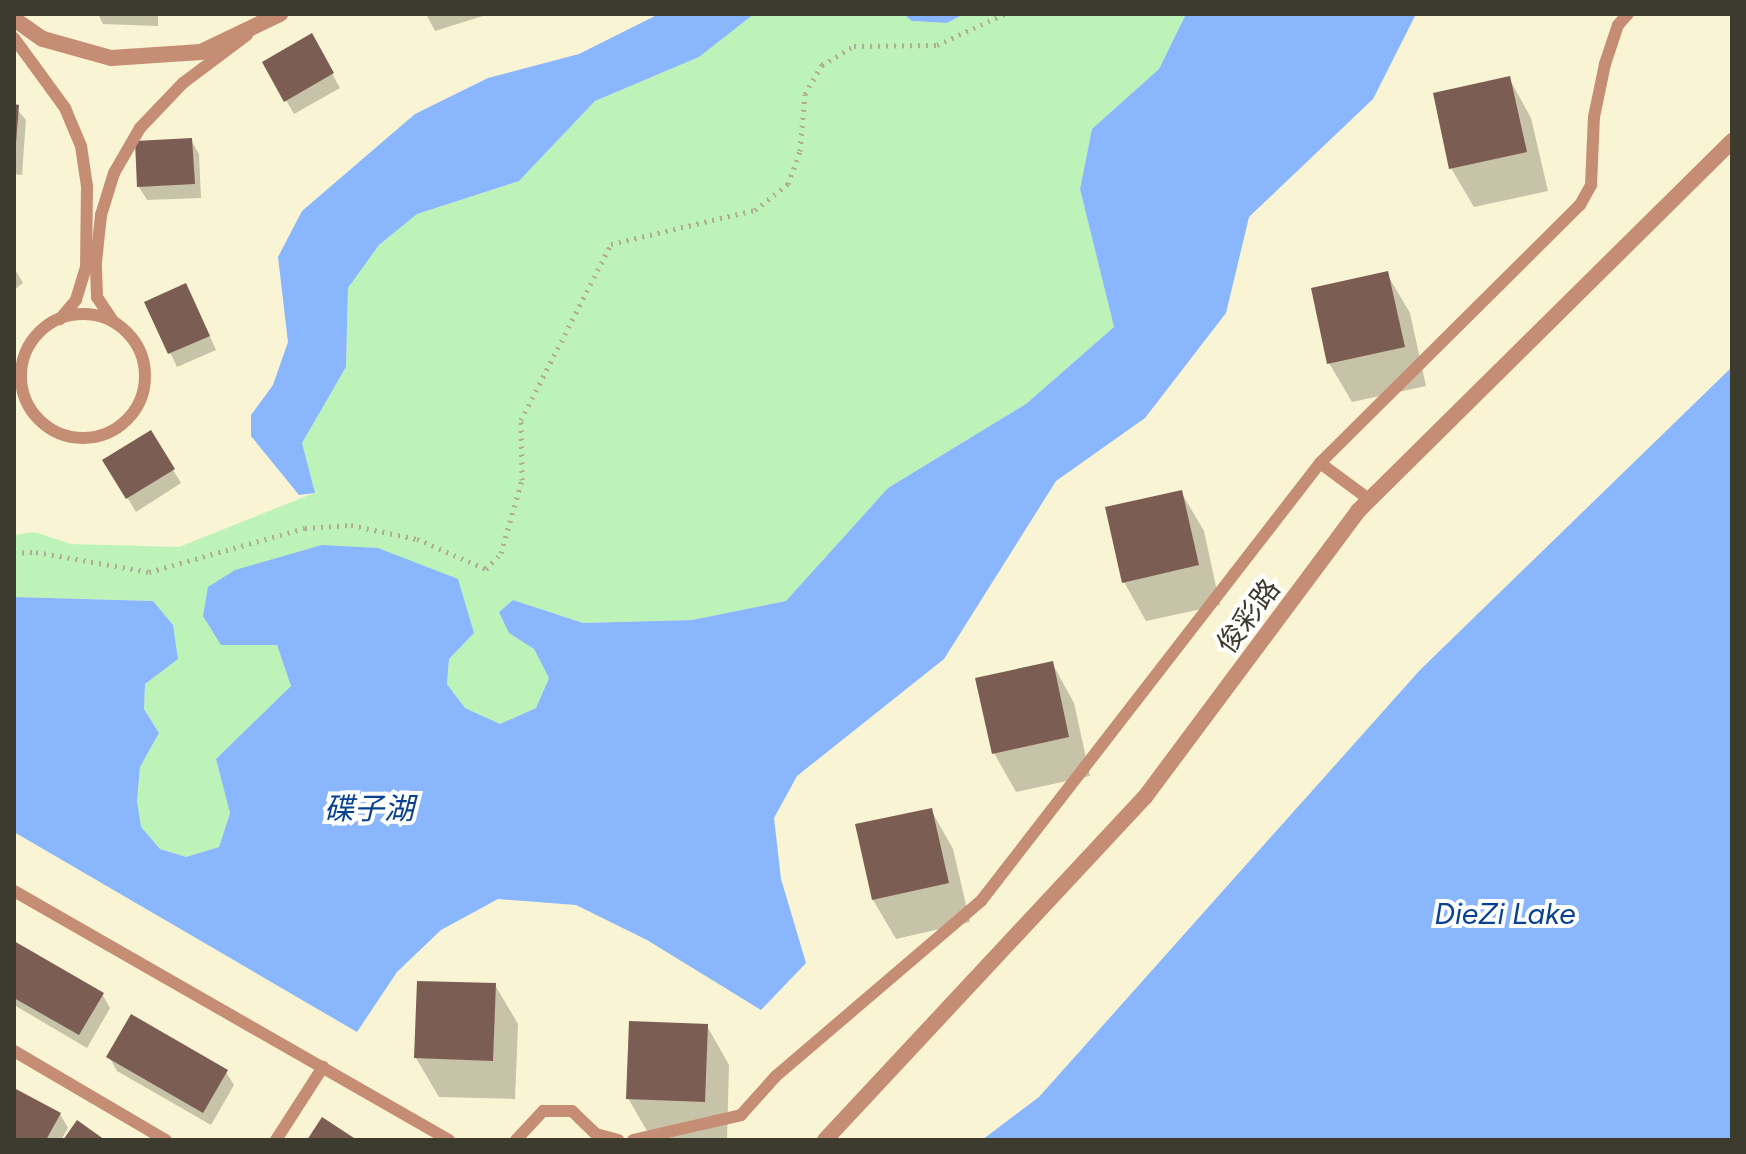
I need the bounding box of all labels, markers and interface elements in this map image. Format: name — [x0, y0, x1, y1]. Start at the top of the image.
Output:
street label: 俊彩路 — [1209, 572, 1287, 660]
water label: 碟子湖 — [324, 791, 414, 827]
water label: DieZi Lake — [1434, 896, 1576, 932]

